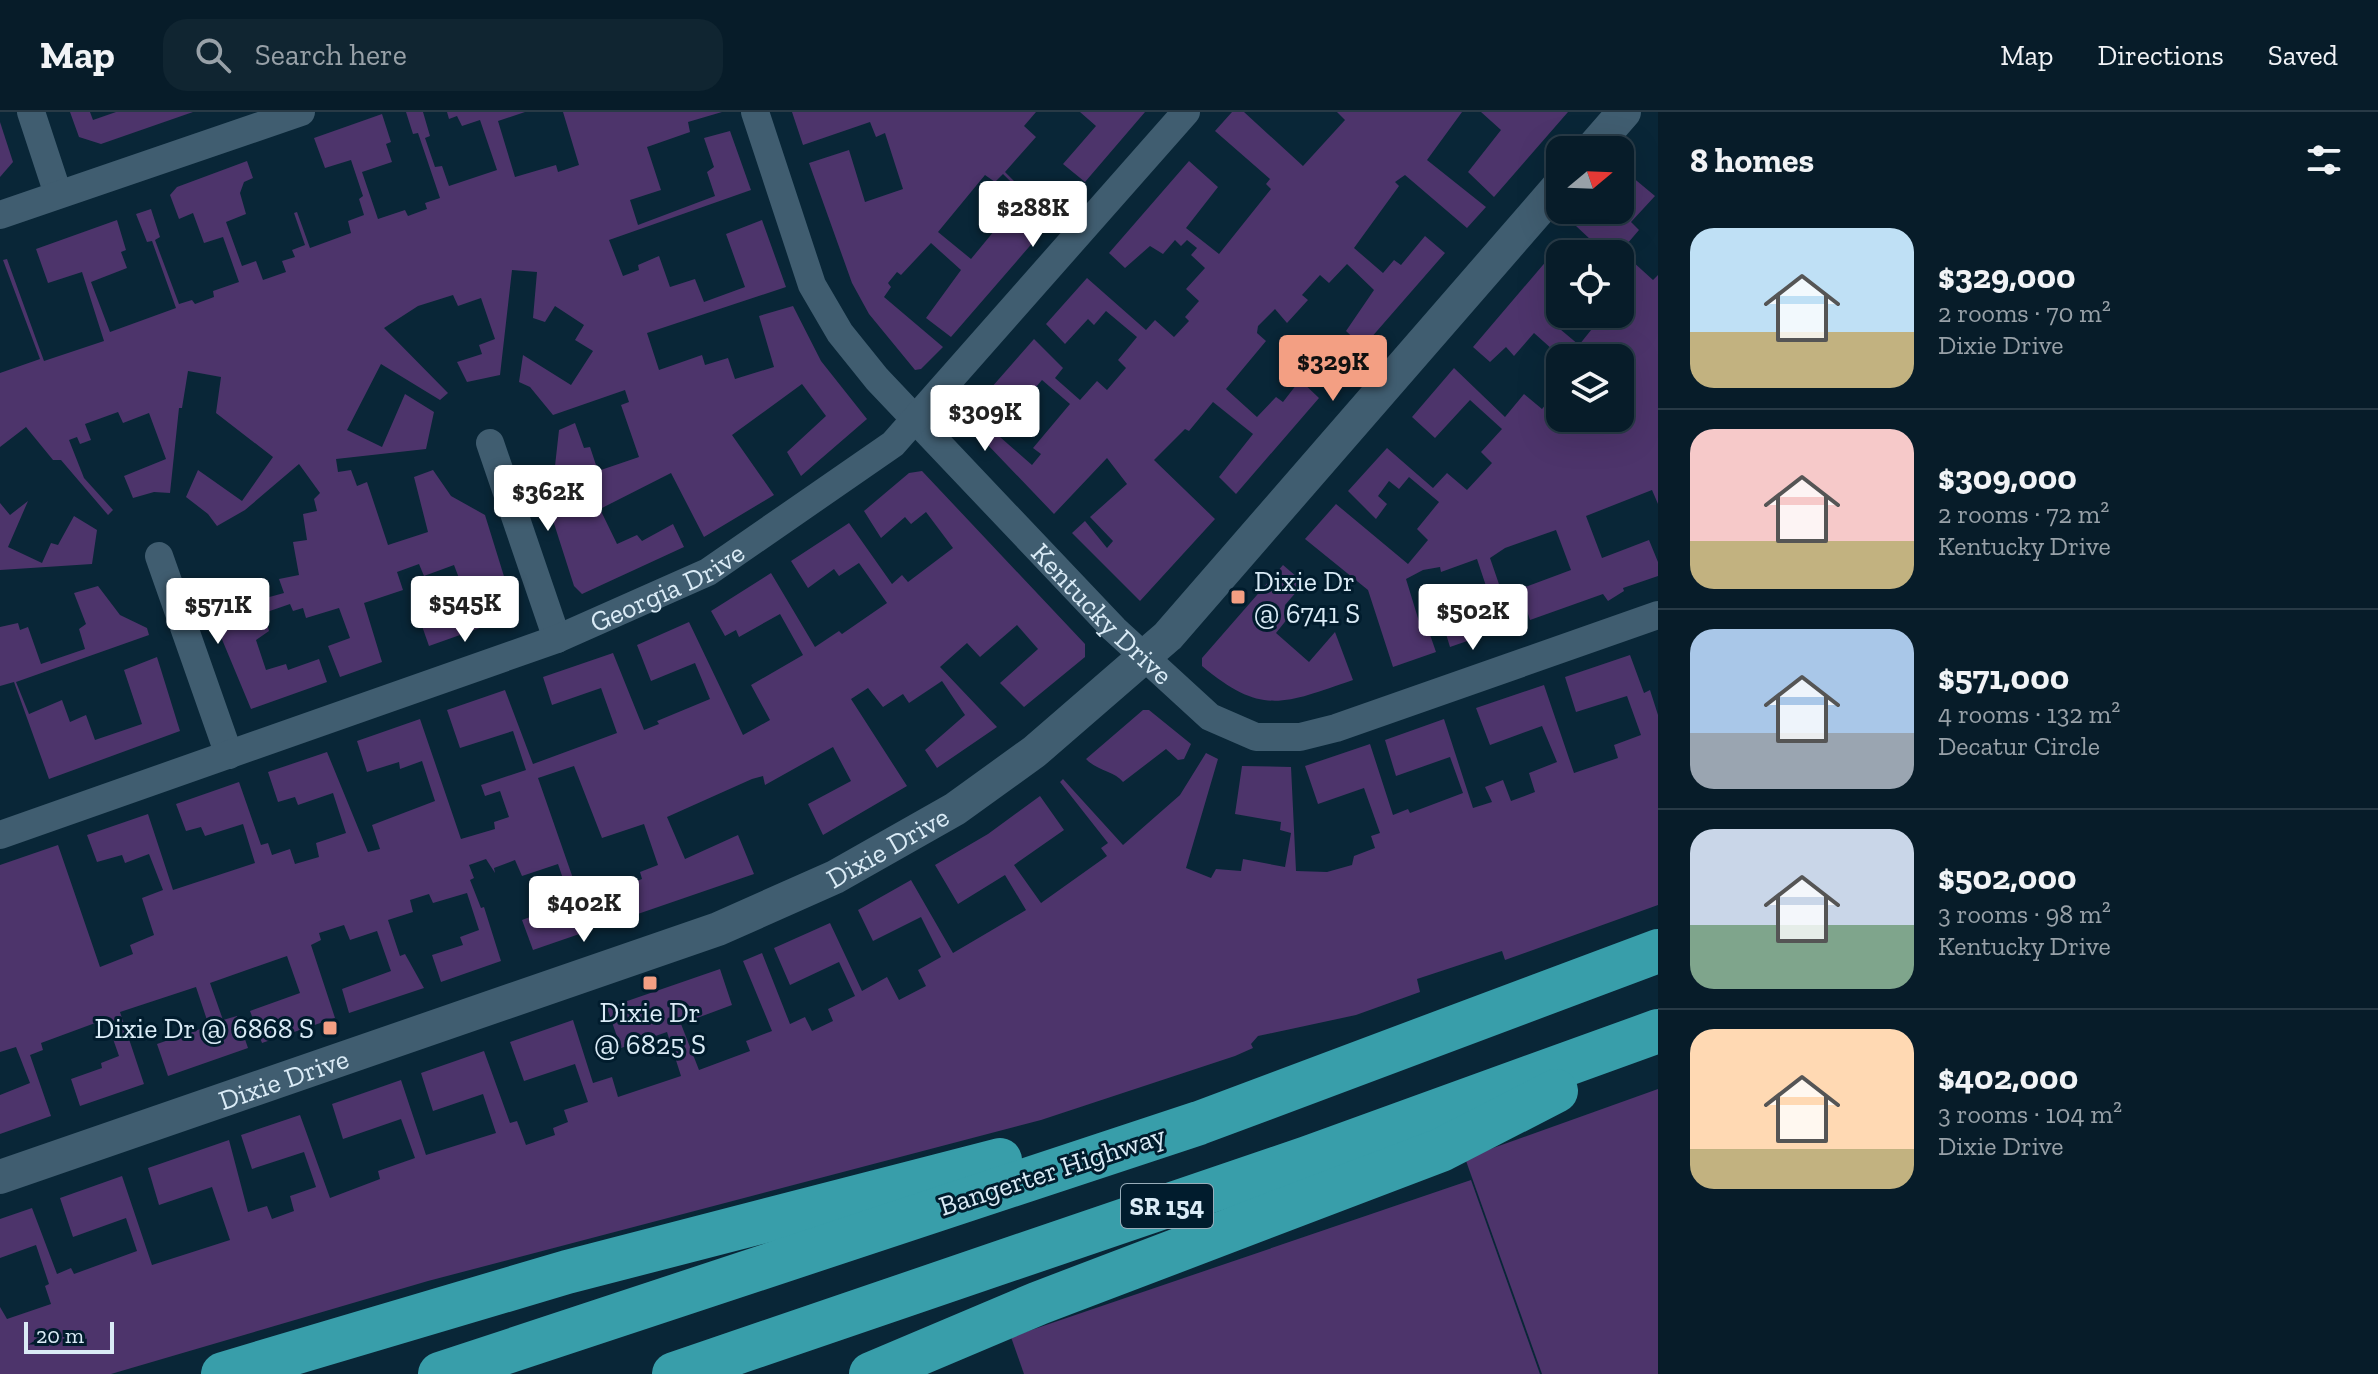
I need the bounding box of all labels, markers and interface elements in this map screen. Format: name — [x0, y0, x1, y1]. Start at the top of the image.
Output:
search box — [163, 19, 723, 91]
text: Map — [40, 32, 115, 78]
icon: search — [191, 33, 235, 77]
text: Search here — [255, 37, 407, 73]
text: Map — [2000, 39, 2053, 72]
text: Directions — [2097, 39, 2224, 72]
text: Saved — [2268, 39, 2338, 72]
north arrow — [1546, 136, 1634, 224]
map controls — [1546, 136, 1634, 432]
icon: filters — [2302, 138, 2346, 182]
text: 8 homes — [1690, 140, 1814, 181]
pin: $288K — [977, 181, 1089, 249]
text: $288K — [997, 191, 1069, 223]
button: locate — [1546, 240, 1634, 328]
text: $329,000 — [1938, 256, 2076, 297]
icon: home — [1754, 260, 1850, 356]
text: 2 rooms · 70 m² — [1938, 297, 2111, 329]
text: Dixie Drive — [1938, 329, 2064, 361]
pin: $329K — [1277, 335, 1389, 403]
button: layers — [1546, 344, 1634, 432]
text: $329K — [1297, 345, 1369, 377]
pin: $309K — [929, 385, 1041, 453]
text: $309K — [948, 395, 1022, 427]
text: $309,000 — [1938, 457, 2077, 498]
icon: home — [1754, 461, 1850, 557]
pin: $362K — [492, 465, 604, 533]
text: $362K — [512, 475, 584, 507]
text: 2 rooms · 72 m² — [1938, 498, 2109, 530]
text: Kentucky Drive — [1938, 530, 2111, 562]
street label: Georgia Drive — [585, 536, 751, 639]
street label: Kentucky Drive — [1024, 536, 1179, 691]
place label: Dixie Dr @ 6741 S — [1254, 565, 1360, 630]
pin: $545K — [409, 576, 521, 644]
pin: $571K — [162, 578, 274, 646]
pin: $502K — [1417, 584, 1529, 652]
text: $545K — [429, 586, 501, 618]
text: $571K — [184, 588, 252, 620]
marker: Dixie Dr @ 6741 S — [1229, 588, 1247, 606]
text: $502K — [1437, 594, 1509, 626]
text: $571,000 — [1938, 657, 2069, 698]
icon: home — [1754, 661, 1850, 757]
text: 4 rooms · 132 m² — [1938, 698, 2120, 730]
text: Decatur Circle — [1938, 730, 2100, 762]
street label: Dixie Drive — [821, 800, 955, 895]
text: $502,000 — [1938, 857, 2077, 898]
icon: home — [1754, 861, 1850, 957]
pin: $402K — [528, 876, 640, 944]
text: $402K — [547, 886, 621, 918]
text: 3 rooms · 98 m² — [1938, 898, 2111, 930]
text: Kentucky Drive — [1938, 930, 2111, 962]
marker: Dixie Dr @ 6825 S — [641, 974, 659, 992]
place label: Dixie Dr @ 6825 S — [594, 996, 706, 1061]
place label: Dixie Dr @ 6868 S — [94, 1012, 314, 1045]
marker: Dixie Dr @ 6868 S — [321, 1019, 339, 1037]
street label: Dixie Drive — [214, 1042, 353, 1117]
text: $402,000 — [1938, 1057, 2078, 1098]
icon: home — [1754, 1061, 1850, 1157]
text: 3 rooms · 104 m² — [1938, 1098, 2122, 1130]
street label: Bangerter Highway — [935, 1118, 1170, 1223]
text: Dixie Drive — [1938, 1130, 2064, 1162]
road number: SR 154 — [1121, 1184, 1213, 1228]
scale bar — [24, 1318, 114, 1354]
text: 20 m — [36, 1322, 84, 1349]

